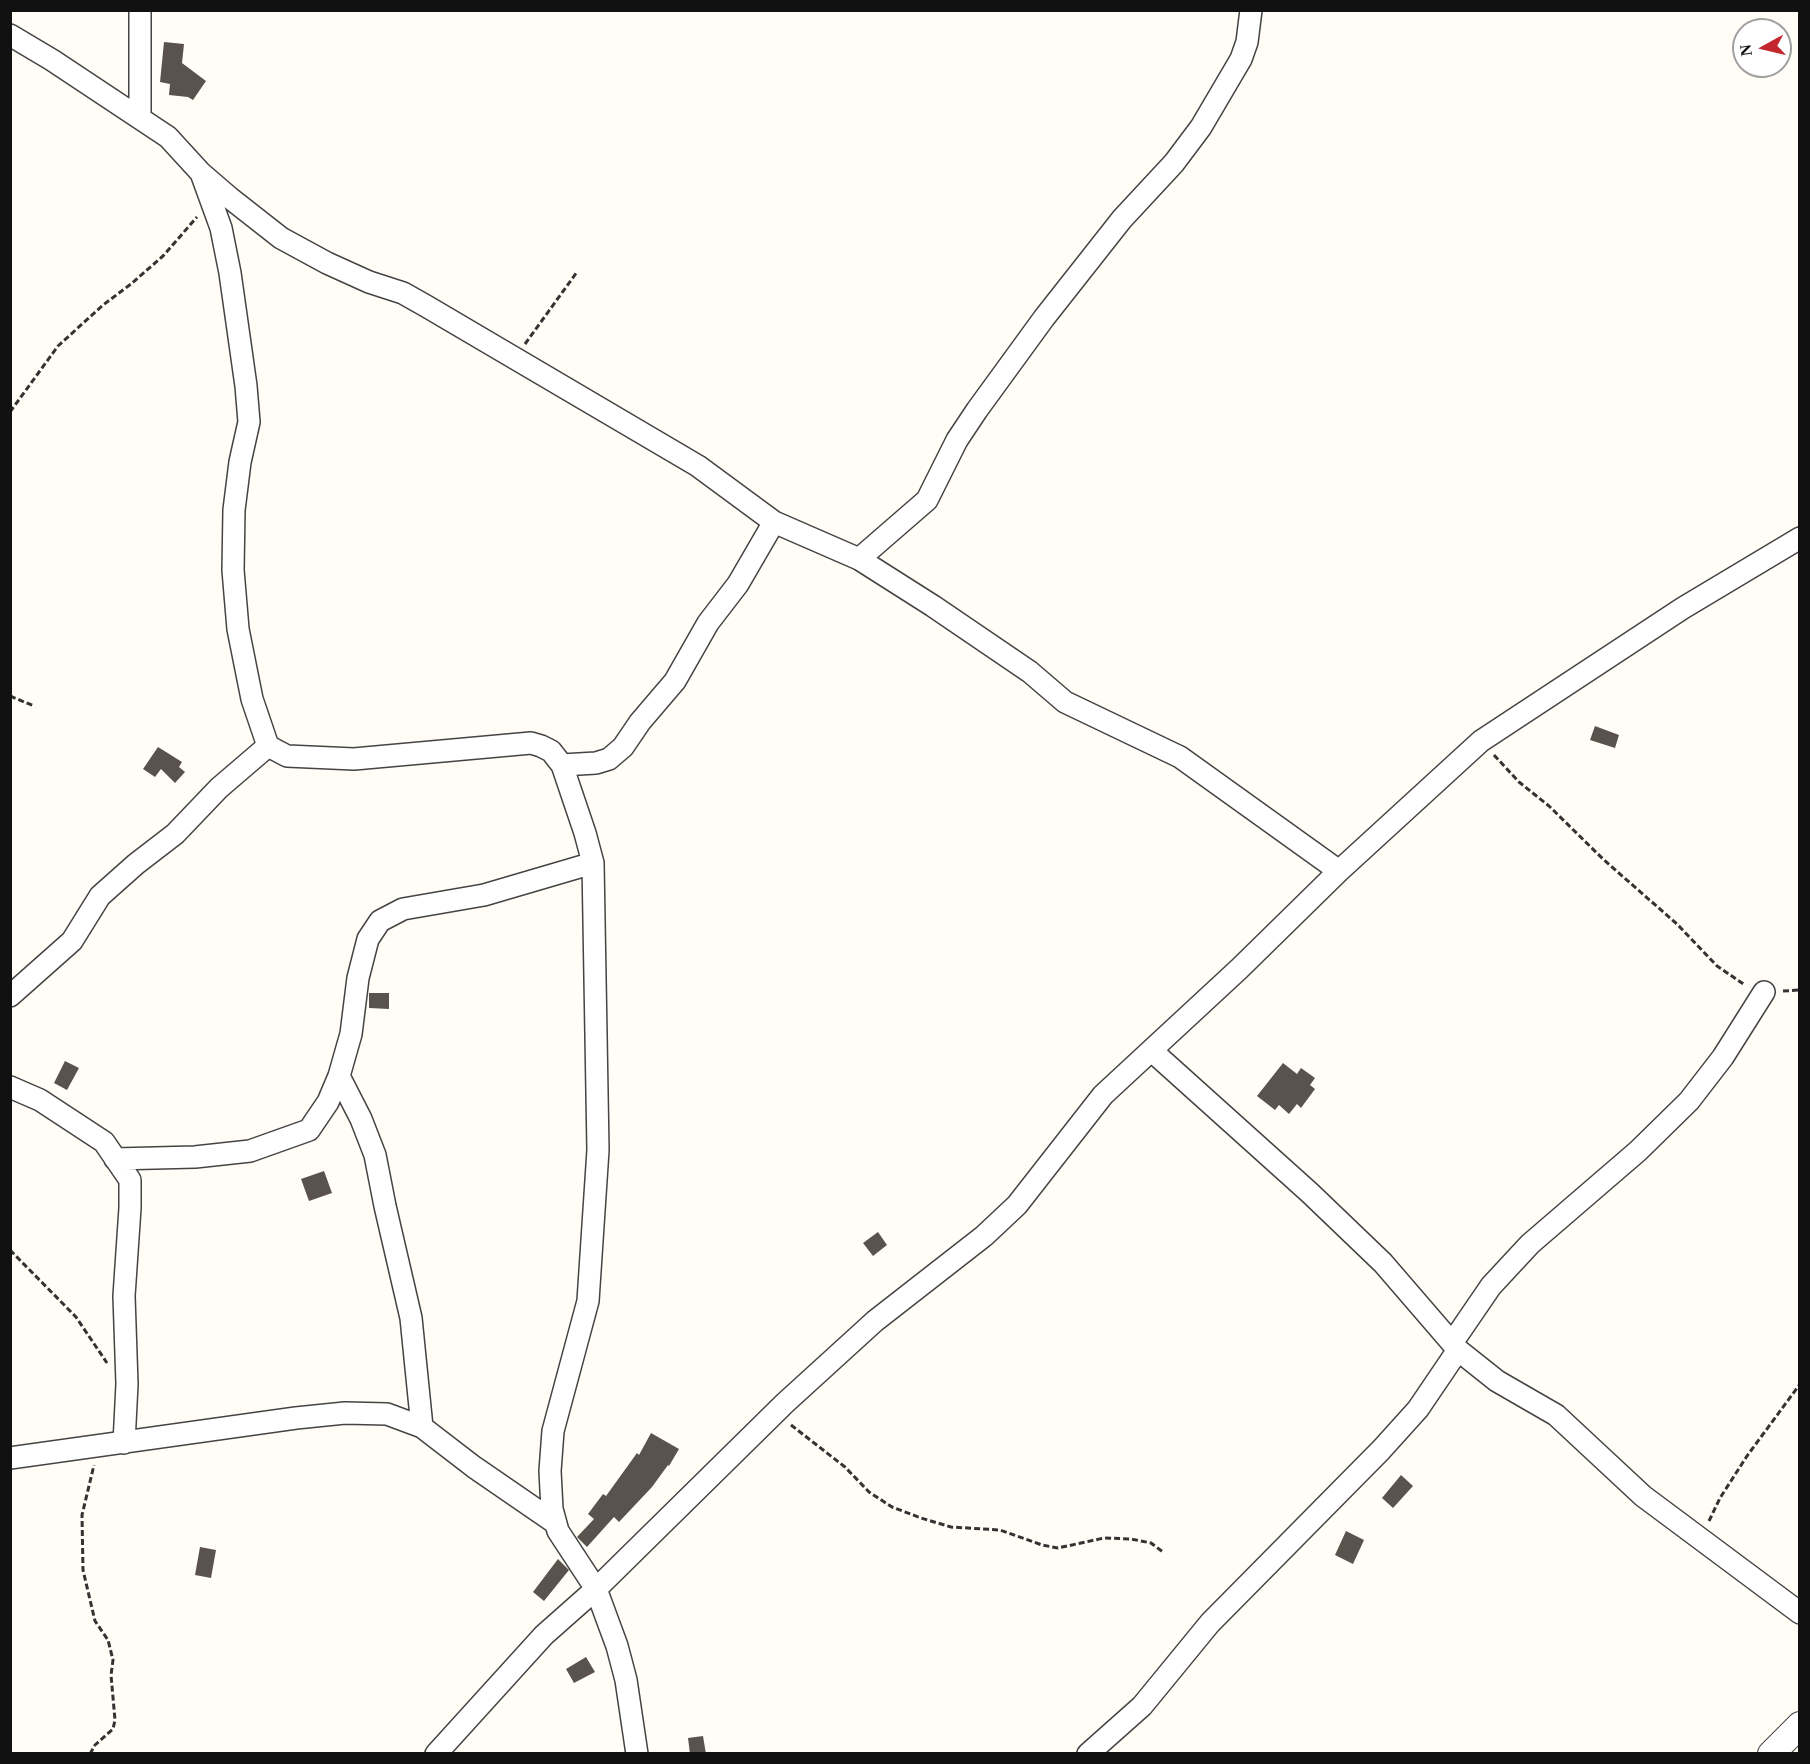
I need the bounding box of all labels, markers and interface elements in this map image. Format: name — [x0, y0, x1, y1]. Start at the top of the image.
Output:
north arrow — [1732, 18, 1792, 78]
text: N — [1736, 43, 1755, 57]

